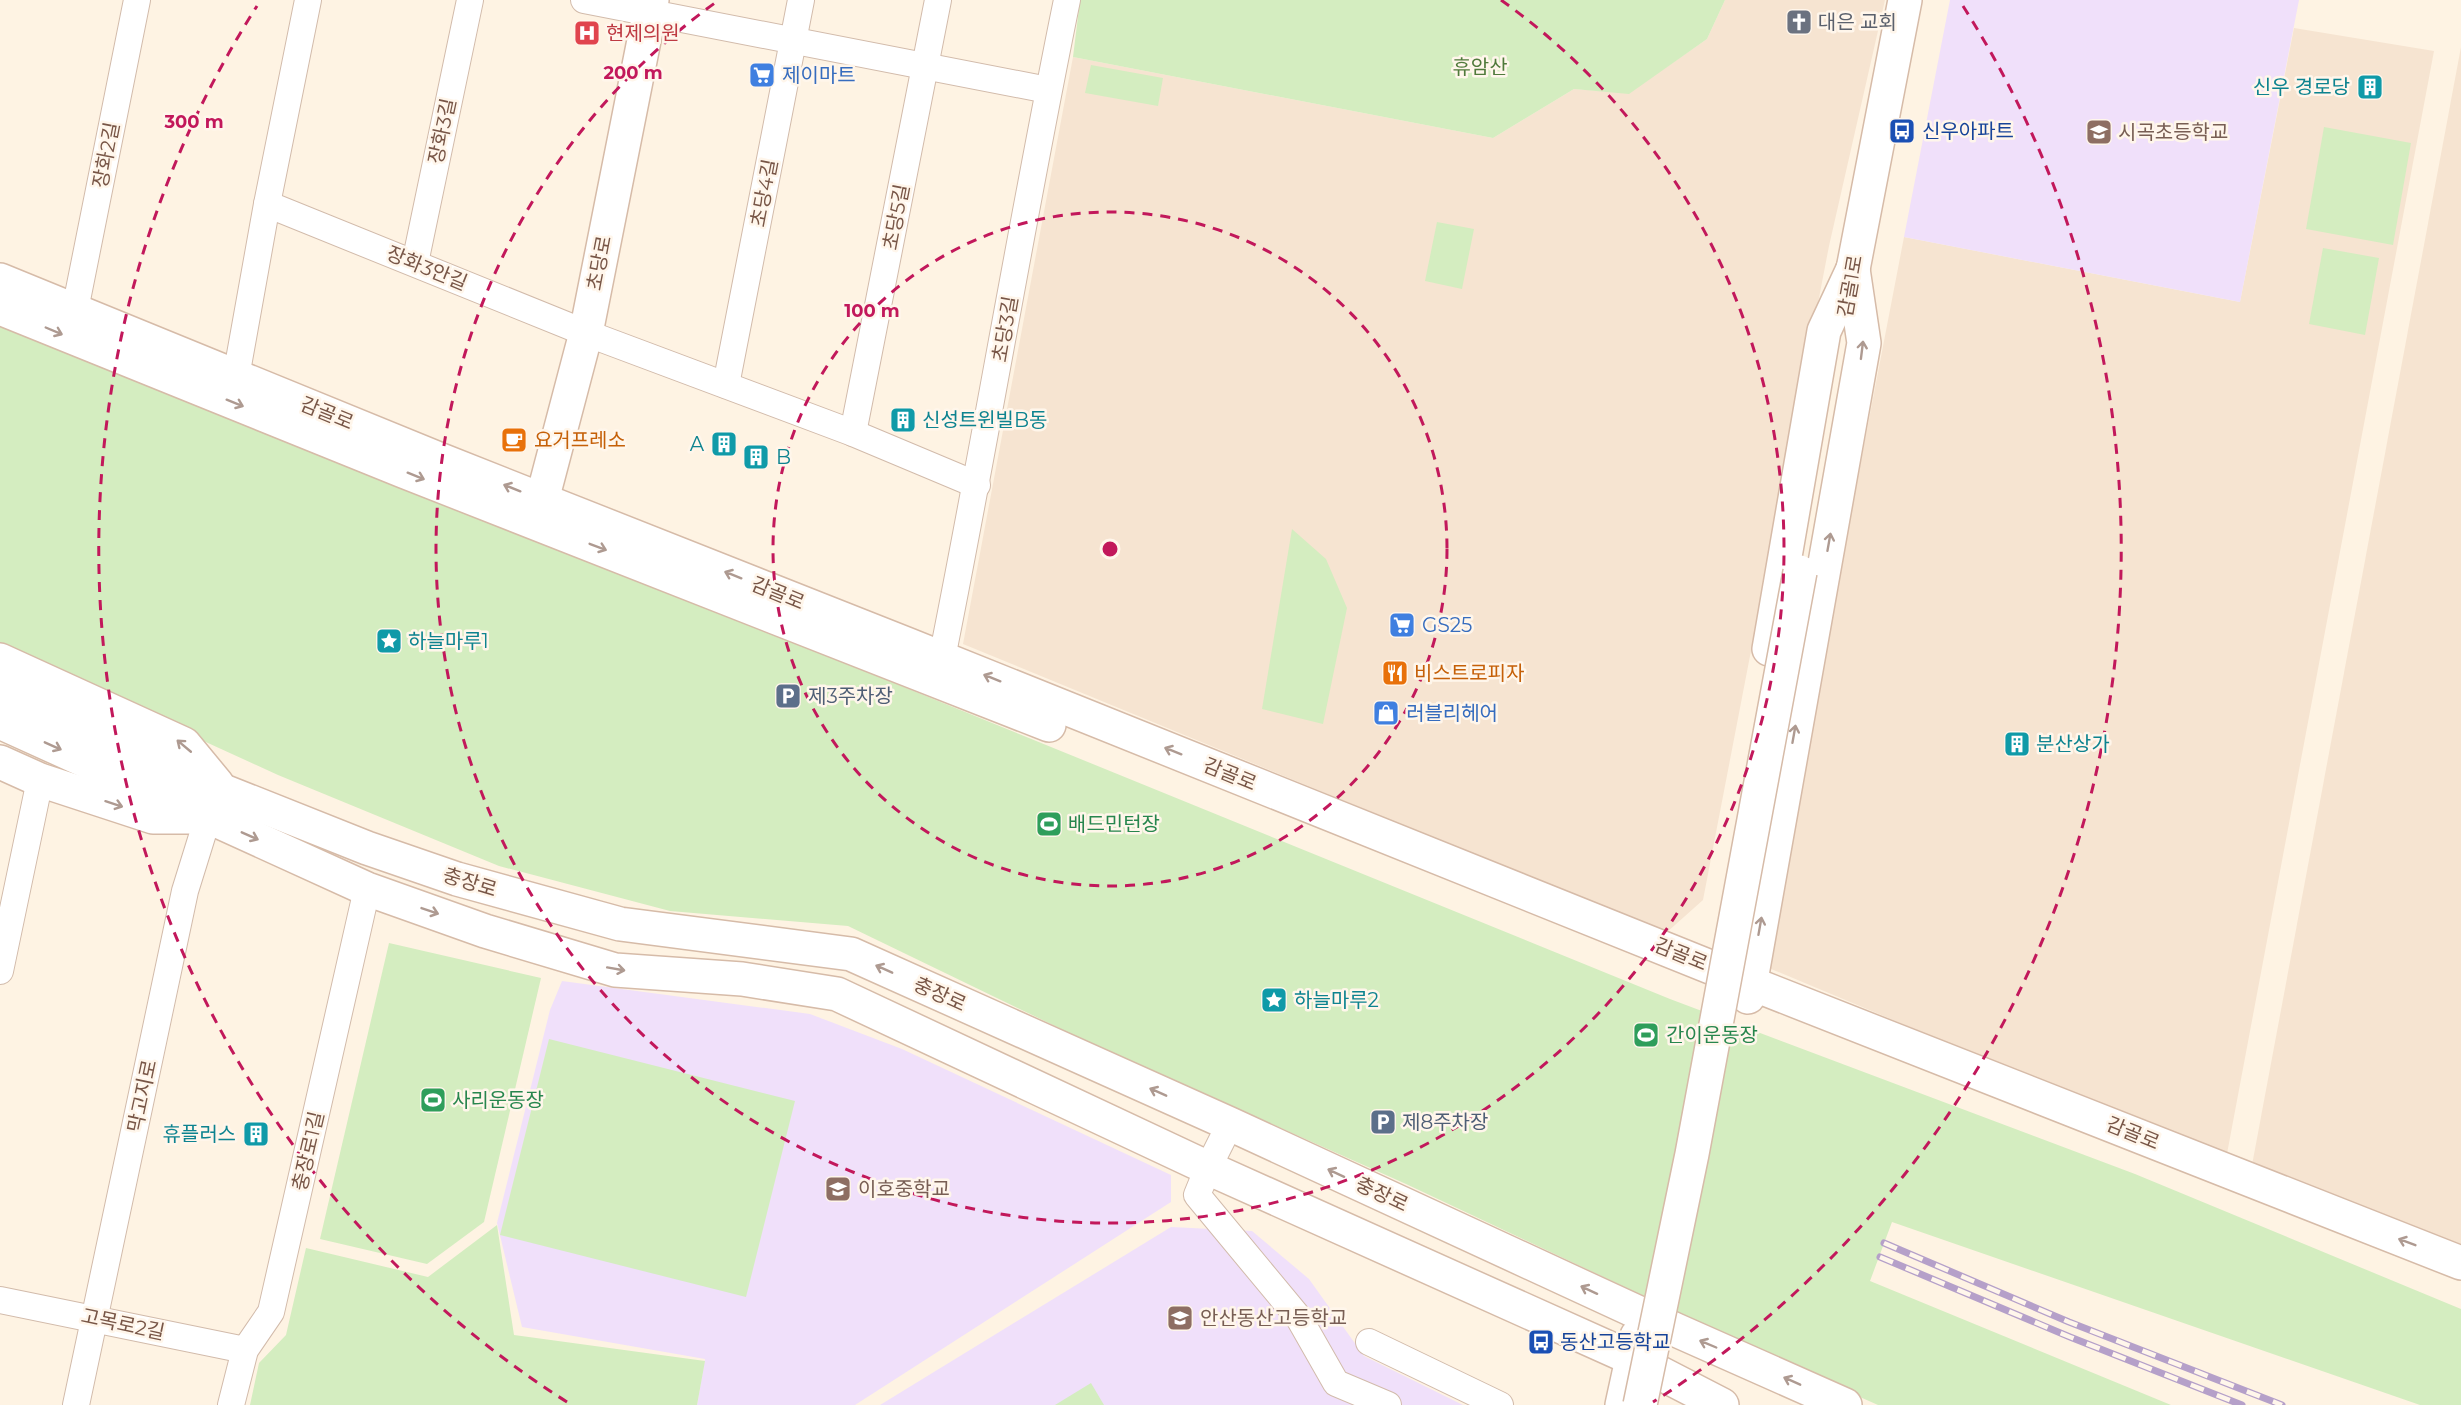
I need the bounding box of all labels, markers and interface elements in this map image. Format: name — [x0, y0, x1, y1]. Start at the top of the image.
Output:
church icon: 대은 교회 — [1784, 7, 1814, 37]
place label: 대은 교회 — [1818, 10, 1897, 34]
hospital icon: 현제의원 — [572, 18, 602, 48]
place label: 현제의원 — [606, 21, 680, 45]
park label: 휴암산 — [1452, 55, 1508, 79]
supermarket icon: 제이마트 — [747, 60, 777, 90]
text: 200 m — [603, 62, 663, 84]
place label: 제이마트 — [782, 63, 856, 87]
building icon: 신우 경로당 — [2355, 72, 2385, 102]
place label: 신우 경로당 — [2253, 75, 2350, 99]
street label: 장화3길 — [423, 96, 461, 166]
text: 300 m — [163, 111, 224, 133]
bus stop icon: 신우아파트 — [1887, 116, 1917, 146]
school or university icon: 시곡초등학교 — [2084, 117, 2114, 147]
place label: 신우아파트 — [1922, 119, 2014, 143]
street label: 장화2길 — [88, 120, 124, 190]
place label: 시곡초등학교 — [2118, 120, 2228, 144]
street label: 초당4길 — [746, 157, 782, 229]
street label: 초당5길 — [878, 182, 914, 252]
street label: 초당로 — [582, 234, 616, 292]
street label: 장화3안길 — [383, 241, 471, 295]
street label: 감골1로 — [1833, 253, 1867, 319]
street label: 초당3길 — [987, 294, 1023, 364]
text: 100 m — [844, 300, 900, 322]
one-way arrow — [44, 326, 63, 337]
one-way arrow — [1857, 340, 1868, 360]
street label: 감골로 — [297, 392, 357, 434]
one-way arrow — [225, 399, 244, 410]
building icon: 신성트윈빌B동 — [888, 405, 918, 435]
place label: 신성트윈빌B동 — [922, 408, 1047, 432]
cafe icon: 요거프레소 — [499, 425, 529, 455]
place label: 요거프레소 — [534, 428, 626, 452]
building icon: A — [709, 429, 739, 459]
place label: A — [690, 432, 705, 456]
building icon: B — [741, 442, 771, 472]
place label: B — [776, 445, 791, 469]
one-way arrow — [406, 471, 425, 482]
one-way arrow — [504, 482, 522, 493]
one-way arrow — [1823, 532, 1834, 552]
centre of rings — [1100, 539, 1120, 559]
one-way arrow — [588, 542, 607, 553]
one-way arrow — [724, 569, 743, 580]
street label: 감골로 — [748, 572, 808, 614]
supermarket icon: GS25 — [1387, 610, 1417, 640]
place label: GS25 — [1422, 613, 1472, 637]
place icon: 하늘마루1 — [374, 626, 404, 656]
place label: 하늘마루1 — [408, 629, 489, 653]
restaurant icon: 비스트로피자 — [1380, 658, 1410, 688]
place label: 비스트로피자 — [1414, 661, 1524, 685]
one-way arrow — [983, 672, 1002, 683]
parking icon: 제3주차장 — [773, 681, 803, 711]
place label: 제3주차장 — [808, 684, 893, 708]
shop icon: 러블리헤어 — [1371, 698, 1401, 728]
place label: 러블리헤어 — [1406, 701, 1498, 725]
one-way arrow — [1789, 724, 1800, 744]
building icon: 분산상가 — [2002, 729, 2032, 759]
place label: 분산상가 — [2036, 732, 2110, 756]
one-way arrow — [176, 740, 192, 753]
one-way arrow — [44, 741, 62, 753]
one-way arrow — [1164, 745, 1183, 756]
street label: 감골로 — [1200, 753, 1260, 795]
one-way arrow — [104, 800, 123, 811]
sports icon: 배드민턴장 — [1034, 809, 1064, 839]
place label: 배드민턴장 — [1068, 812, 1160, 836]
one-way arrow — [240, 831, 258, 843]
street label: 충장로 — [440, 862, 500, 902]
one-way arrow — [420, 907, 438, 918]
one-way arrow — [1755, 916, 1766, 936]
street label: 감골로 — [1651, 933, 1711, 975]
one-way arrow — [605, 963, 625, 974]
one-way arrow — [876, 963, 894, 975]
street label: 충장로 — [910, 972, 970, 1016]
place icon: 하늘마루2 — [1259, 985, 1289, 1015]
place label: 하늘마루2 — [1294, 988, 1379, 1012]
sports icon: 간이운동장 — [1631, 1020, 1661, 1050]
place label: 간이운동장 — [1666, 1023, 1758, 1047]
street label: 막고지로 — [123, 1058, 161, 1134]
sports icon: 사리운동장 — [418, 1085, 448, 1115]
one-way arrow — [1150, 1085, 1168, 1097]
place label: 사리운동장 — [452, 1088, 544, 1112]
parking icon: 제8주차장 — [1368, 1107, 1398, 1137]
street label: 충장로1길 — [287, 1109, 329, 1193]
place label: 제8주차장 — [1402, 1110, 1488, 1134]
street label: 감골로 — [2103, 1112, 2163, 1154]
building icon: 휴플러스 — [241, 1119, 271, 1149]
place label: 휴플러스 — [162, 1122, 236, 1146]
one-way arrow — [1327, 1166, 1345, 1178]
street label: 충장로 — [1352, 1171, 1412, 1217]
school or university icon: 이호중학교 — [823, 1174, 853, 1204]
place label: 이호중학교 — [858, 1177, 950, 1201]
one-way arrow — [2398, 1236, 2416, 1247]
one-way arrow — [1580, 1283, 1598, 1295]
street label: 고목로2길 — [79, 1303, 167, 1345]
school or university icon: 안산동산고등학교 — [1165, 1303, 1195, 1333]
place label: 안산동산고등학교 — [1200, 1306, 1347, 1330]
bus stop icon: 동산고등학교 — [1526, 1327, 1556, 1357]
place label: 동산고등학교 — [1560, 1330, 1670, 1354]
one-way arrow — [1699, 1337, 1717, 1349]
one-way arrow — [1783, 1375, 1801, 1386]

